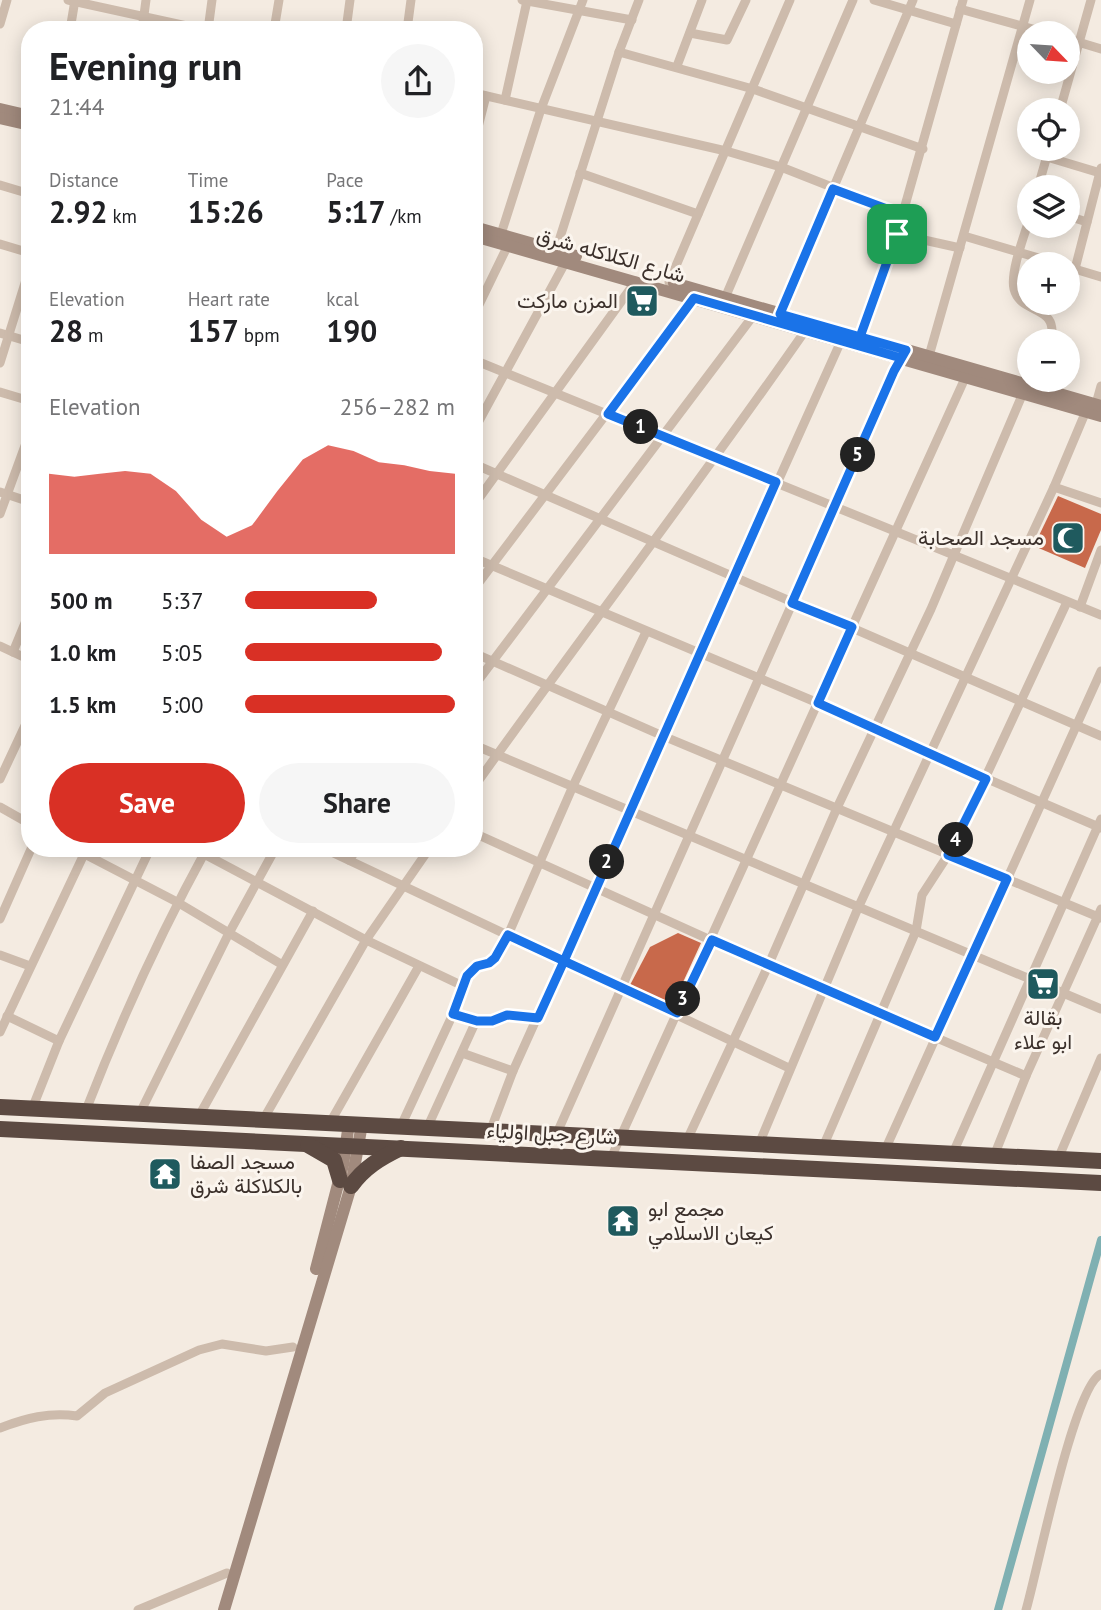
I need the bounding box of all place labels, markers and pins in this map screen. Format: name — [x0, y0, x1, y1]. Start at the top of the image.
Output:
pin — [867, 204, 927, 264]
supermarket icon: المزن ماركت — [623, 282, 661, 320]
place label: المزن ماركت — [517, 287, 618, 314]
pin: 1 — [624, 410, 658, 444]
pin: 5 — [840, 438, 876, 472]
mosque icon: مسجد الصحابة — [1049, 519, 1087, 557]
place label: مسجد الصحابة — [918, 524, 1044, 551]
pin: 4 — [939, 822, 974, 858]
pin: 2 — [590, 844, 624, 880]
supermarket icon: بقالة ابو علاء — [1024, 965, 1062, 1003]
pin: 3 — [666, 982, 700, 1016]
place label: بقالة ابو علاء — [1014, 1004, 1072, 1055]
place label: مسجد الصفا بالكلاكلة شرق — [190, 1148, 302, 1199]
temple icon: مسجد الصفا بالكلاكلة شرق — [146, 1155, 184, 1193]
place label: مجمع ابو كيعان الاسلامي — [648, 1195, 774, 1250]
temple icon: مجمع ابو كيعان الاسلامي — [604, 1202, 642, 1240]

